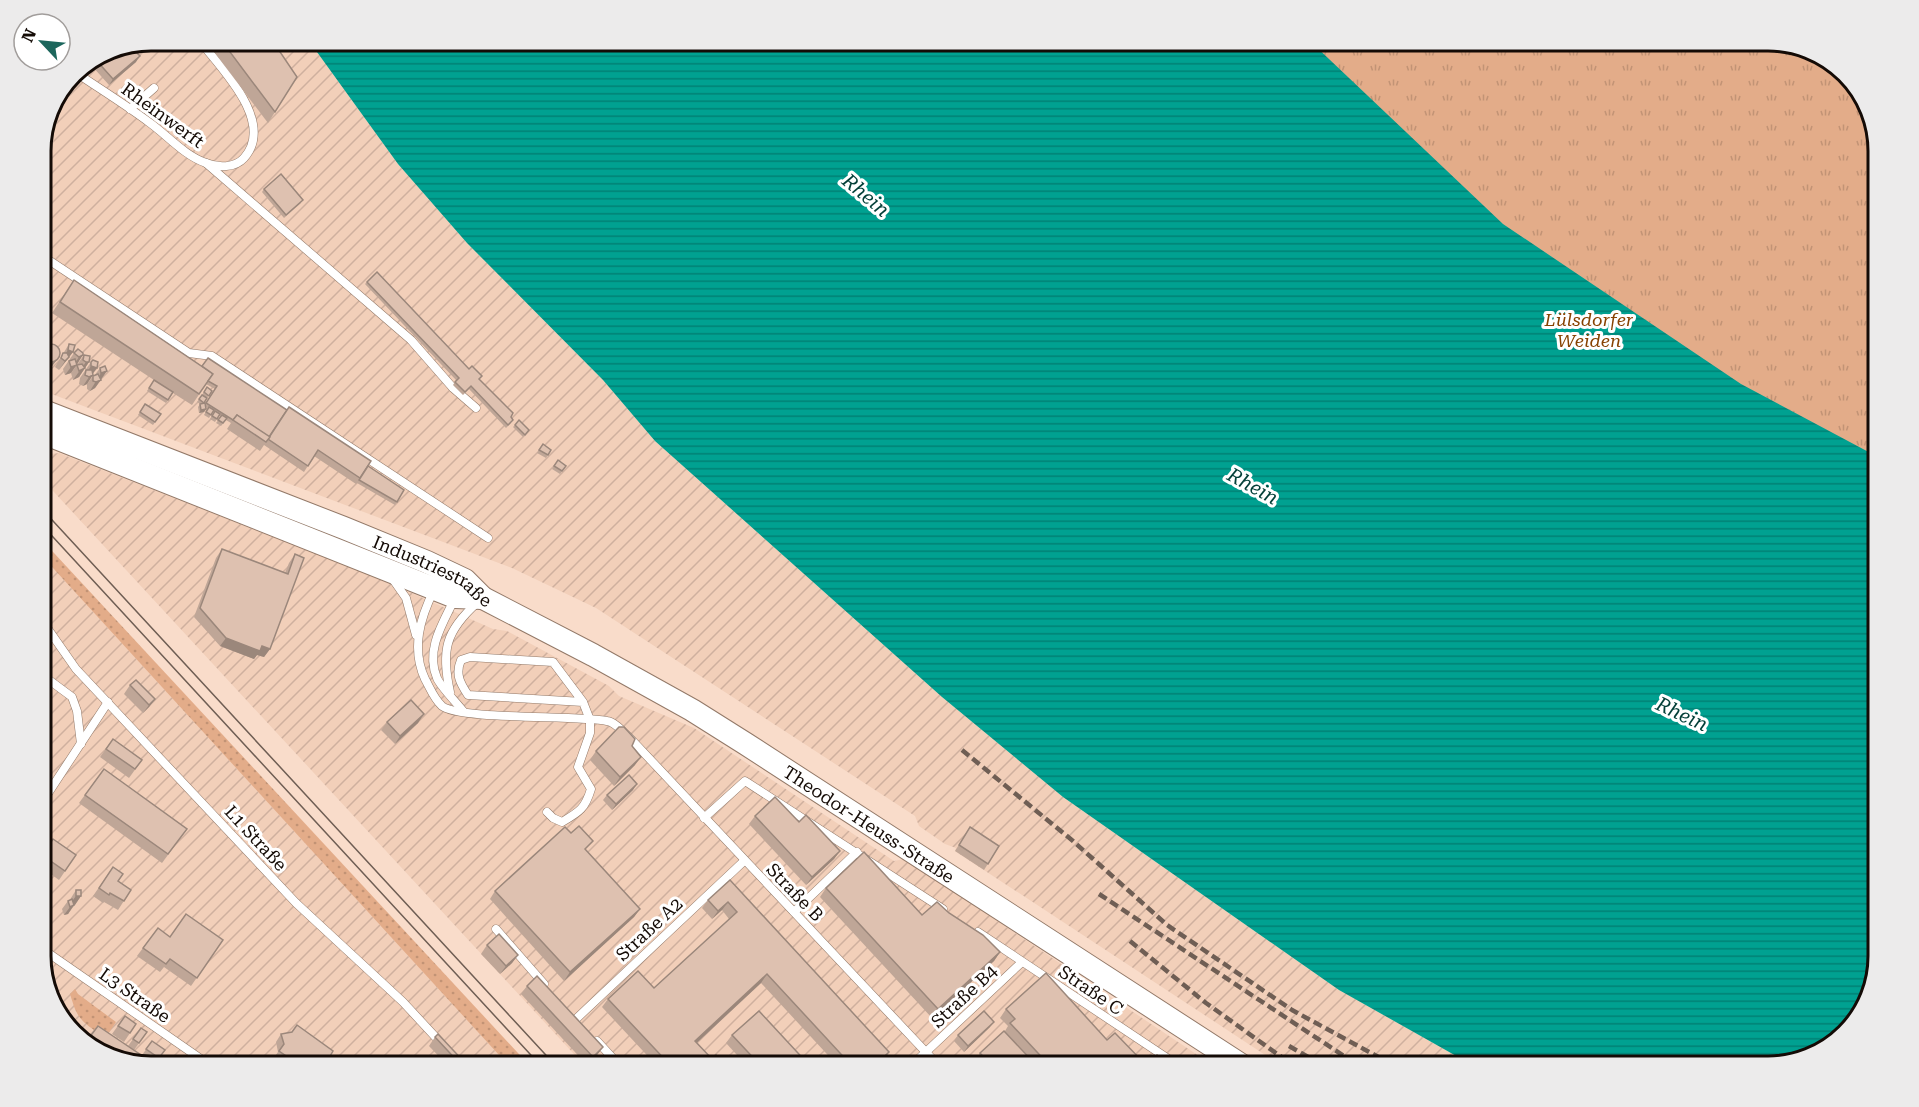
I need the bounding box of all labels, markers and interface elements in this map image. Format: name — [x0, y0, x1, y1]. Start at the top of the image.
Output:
north arrow — [12, 12, 72, 72]
text: N — [18, 26, 40, 45]
street label: Rheinwerft — [118, 78, 209, 152]
water label: Rhein — [837, 168, 895, 222]
park label: Lülsdorfer Weiden — [1544, 309, 1634, 351]
water label: Rhein — [1223, 462, 1283, 510]
street label: Industriestraße — [370, 531, 495, 611]
water label: Rhein — [1651, 691, 1712, 736]
street label: Theodor-Heuss-Straße — [780, 761, 959, 887]
street label: L1 Straße — [220, 801, 292, 875]
street label: Straße B — [762, 859, 828, 925]
street label: Straße A2 — [611, 893, 687, 965]
street label: Straße B4 — [927, 960, 1001, 1032]
street label: Straße C — [1055, 961, 1127, 1019]
street label: L3 Straße — [96, 963, 175, 1027]

